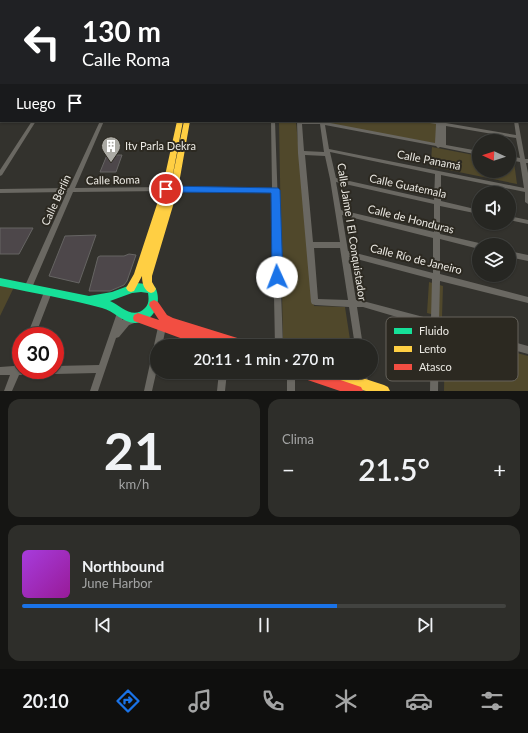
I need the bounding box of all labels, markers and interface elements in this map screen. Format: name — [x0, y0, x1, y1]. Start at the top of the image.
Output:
text: 130 m — [82, 14, 161, 48]
icon: left — [16, 16, 68, 68]
text: Calle Roma — [82, 48, 170, 70]
icon: arrive — [64, 92, 86, 114]
text: Luego — [16, 94, 56, 112]
north arrow — [472, 134, 516, 178]
map controls — [472, 134, 516, 282]
building icon: Itv Parla Dekra — [100, 135, 122, 163]
place label: Itv Parla Dekra — [125, 139, 196, 152]
street label: Calle Panamá — [396, 147, 462, 172]
street label: Calle Jaime I El Conquistador — [335, 162, 370, 302]
street label: Calle Guatemala — [368, 171, 448, 200]
street label: Calle Berlín — [38, 172, 73, 227]
pin — [149, 172, 183, 206]
street label: Calle Roma — [86, 173, 140, 186]
icon: arrive — [155, 178, 177, 200]
button: sound — [472, 186, 516, 230]
street label: Calle de Honduras — [367, 202, 456, 236]
button: layers — [472, 238, 516, 282]
street label: Calle Río de Janeiro — [369, 241, 463, 276]
position arrow — [256, 256, 298, 298]
legend — [386, 317, 518, 381]
text: Fluido — [419, 324, 449, 337]
speed limit sign: 30 — [12, 327, 64, 379]
text: Lento — [419, 342, 446, 355]
text: 20:11 · 1 min · 270 m — [194, 350, 334, 368]
text: Atasco — [419, 360, 452, 373]
text: 21 — [104, 419, 164, 481]
text: Clima — [282, 431, 314, 447]
text: 21.5° — [358, 451, 430, 487]
text: − — [282, 456, 295, 483]
text: + — [493, 456, 506, 483]
text: km/h — [119, 476, 149, 492]
text: Northbound — [82, 557, 164, 575]
text: June Harbor — [82, 575, 152, 591]
icon: previous — [92, 614, 114, 636]
icon: pause — [253, 614, 275, 636]
icon: next — [414, 614, 436, 636]
icon: directions — [114, 687, 142, 715]
icon: music — [186, 687, 214, 715]
icon: phone — [259, 687, 287, 715]
icon: climate — [332, 687, 360, 715]
icon: car — [405, 687, 433, 715]
icon: filters — [478, 687, 506, 715]
text: 20:10 — [22, 690, 69, 712]

